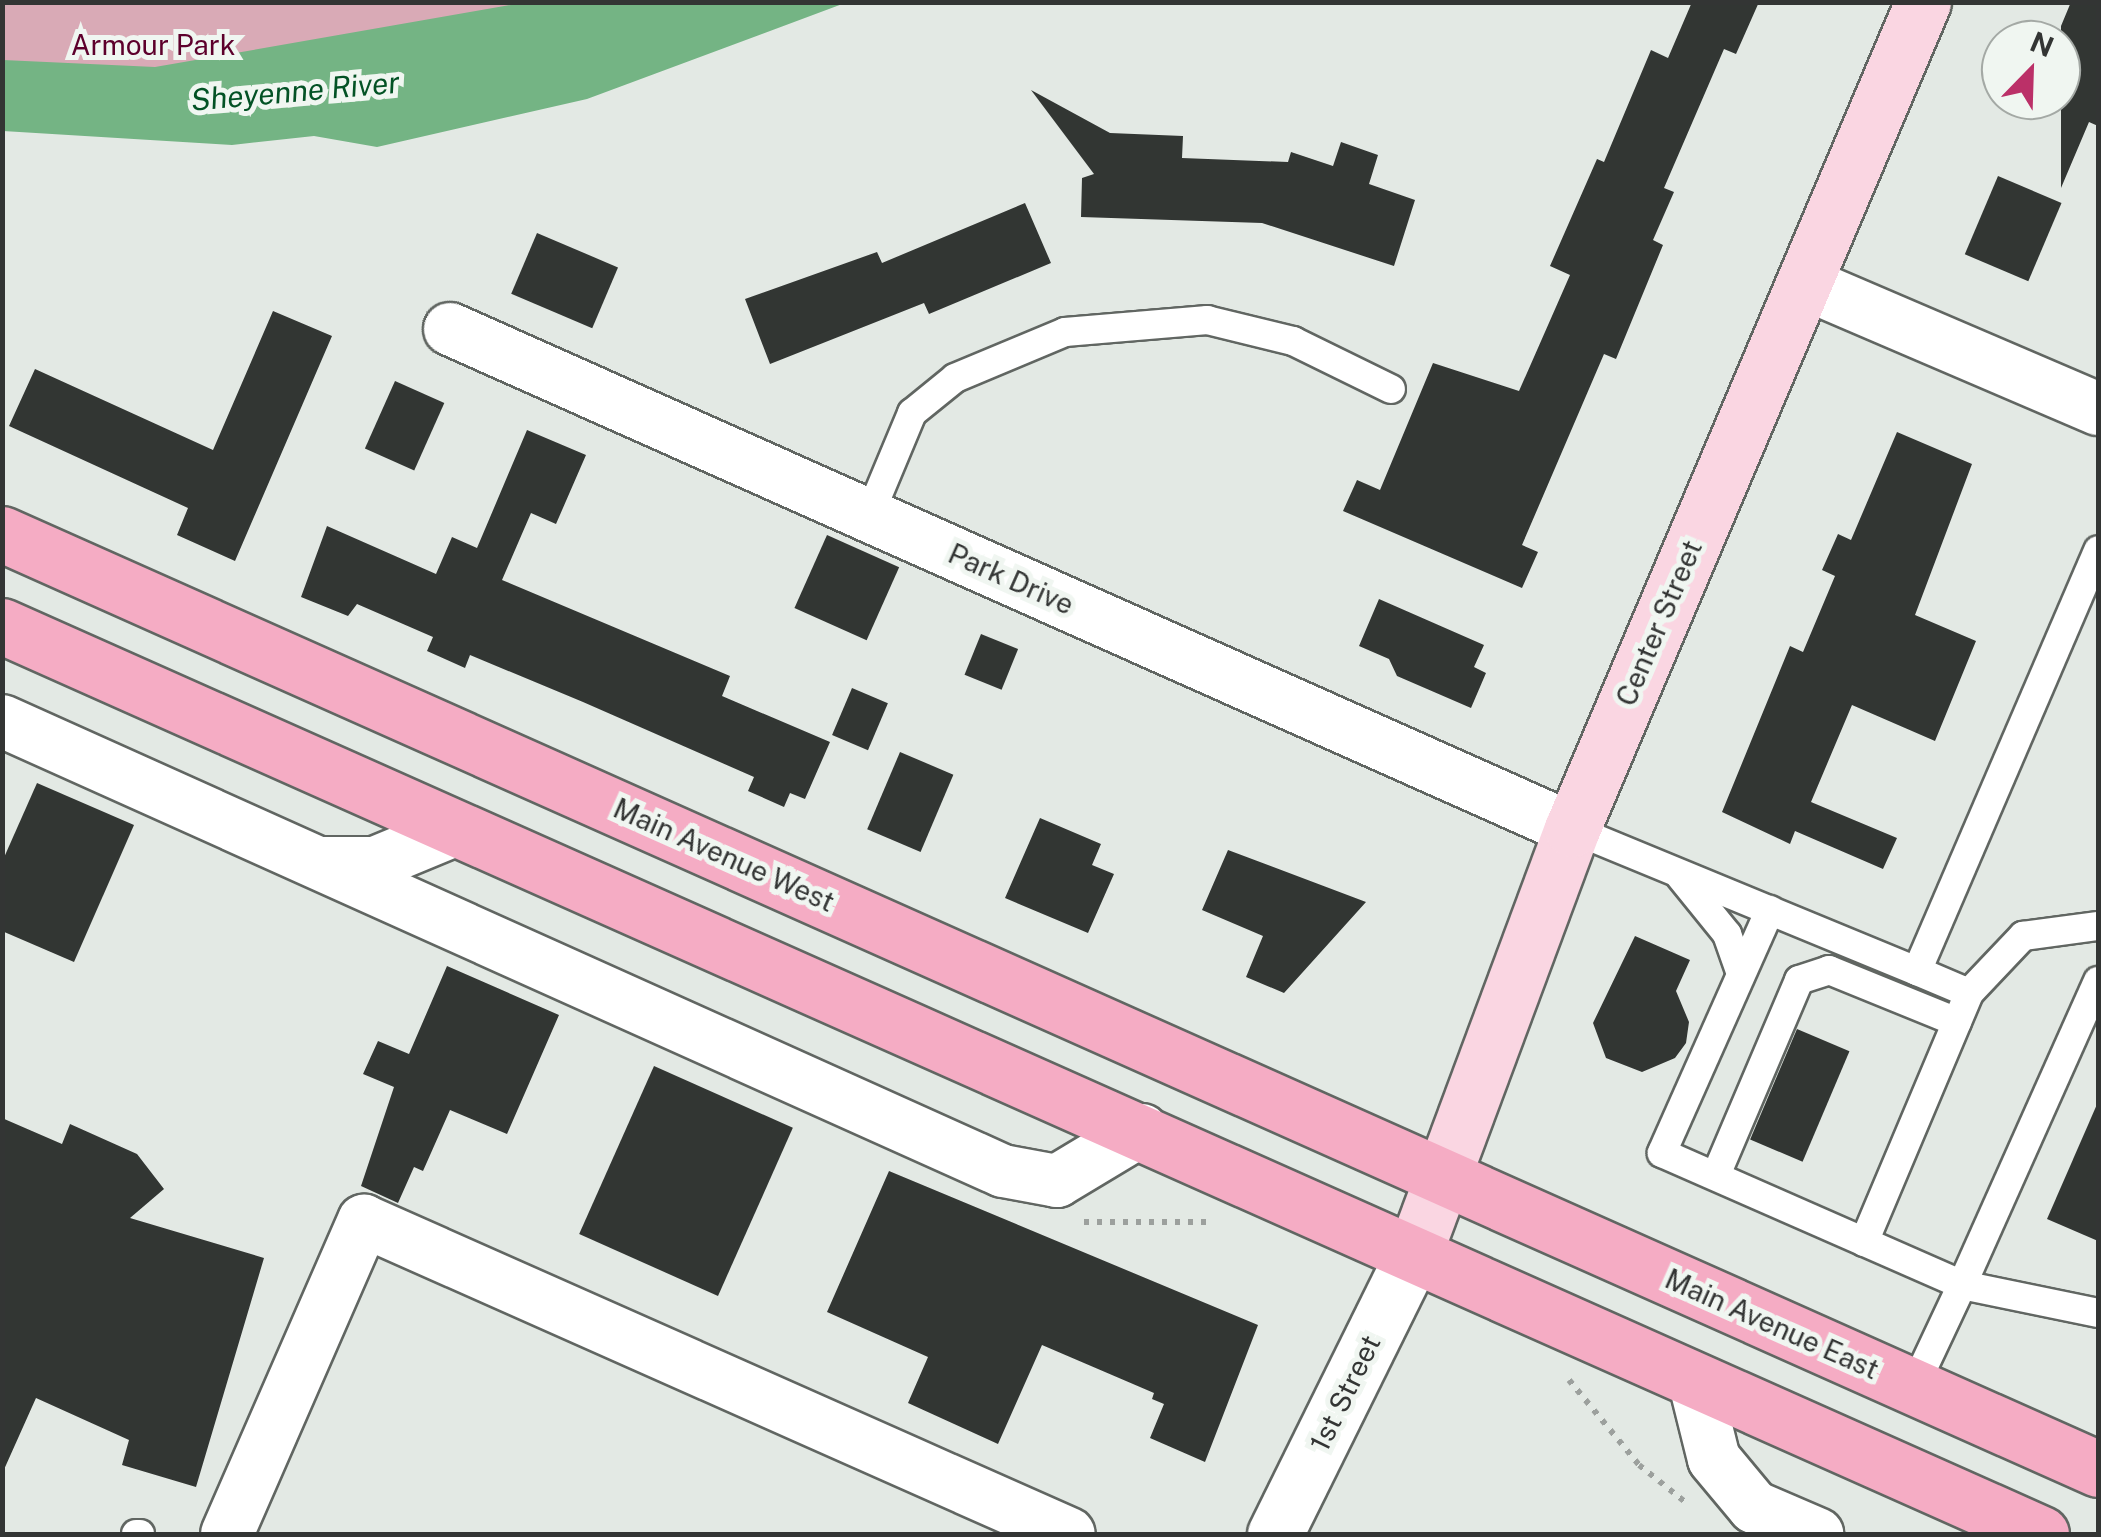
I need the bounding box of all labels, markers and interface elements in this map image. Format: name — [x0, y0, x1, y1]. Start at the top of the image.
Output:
north arrow — [1981, 20, 2081, 120]
text: N — [2026, 24, 2059, 63]
park label: Armour Park — [71, 28, 235, 62]
water label: Sheyenne River — [189, 64, 401, 118]
street label: Center Street — [1609, 535, 1709, 711]
street label: Park Drive — [943, 536, 1079, 622]
street label: Main Avenue West — [608, 791, 840, 919]
street label: Main Avenue East — [1660, 1262, 1884, 1386]
street label: 1st Street — [1303, 1330, 1387, 1456]

